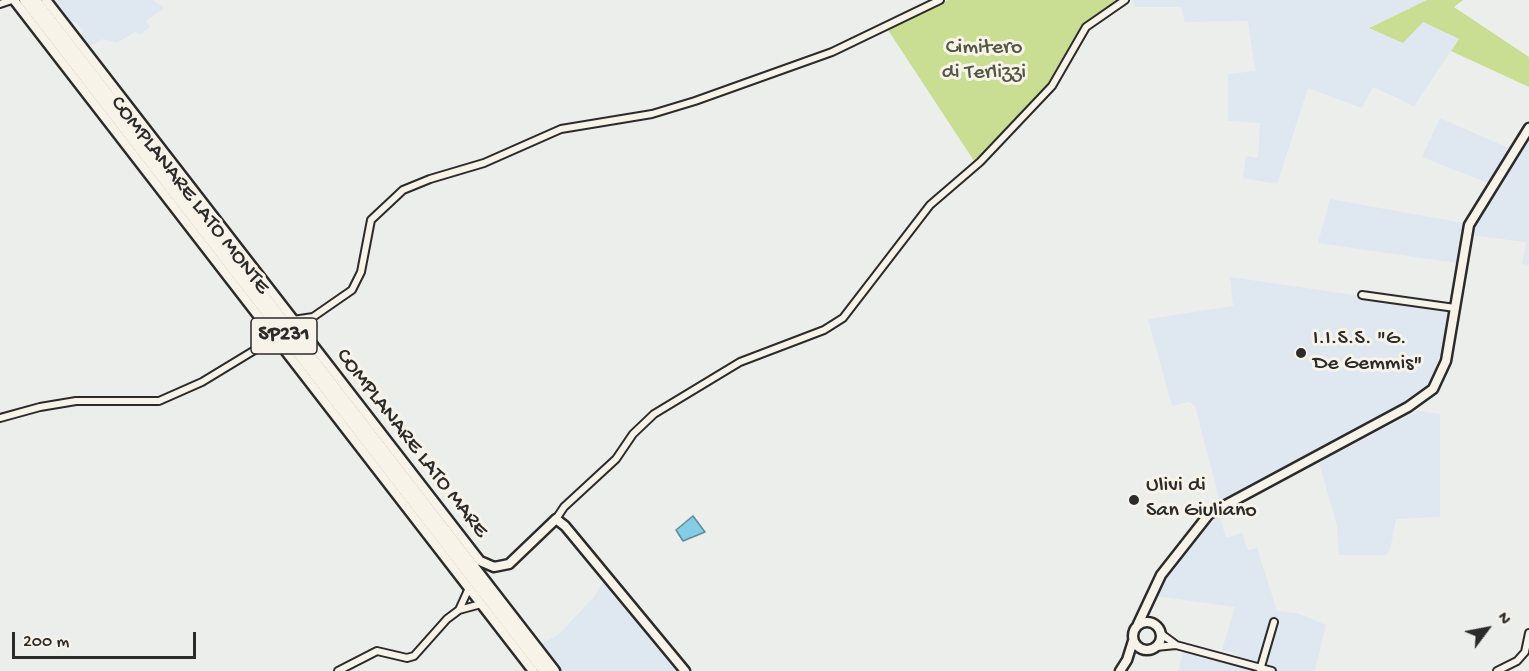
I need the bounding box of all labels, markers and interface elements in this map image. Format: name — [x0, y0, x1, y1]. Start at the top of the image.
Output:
park label: Cimitero di Terlizzi — [942, 36, 1026, 88]
street label: COMPLANARE LATO MONTE — [103, 92, 275, 300]
road number: SP231 — [251, 318, 317, 354]
place label: I.I.S.S. "G. De Gemmis" — [1313, 327, 1422, 378]
street label: COMPLANARE LATO MARE — [329, 344, 493, 544]
marker: I.I.S.S. "G. De Gemmis" — [1294, 346, 1308, 360]
place label: Ulivi di San Giuliano — [1146, 474, 1257, 526]
marker: Ulivi di San Giuliano — [1127, 493, 1141, 507]
north arrow — [1457, 599, 1517, 659]
text: N — [1492, 610, 1514, 629]
scale bar — [15, 620, 200, 658]
text: 200 m — [23, 632, 69, 653]

